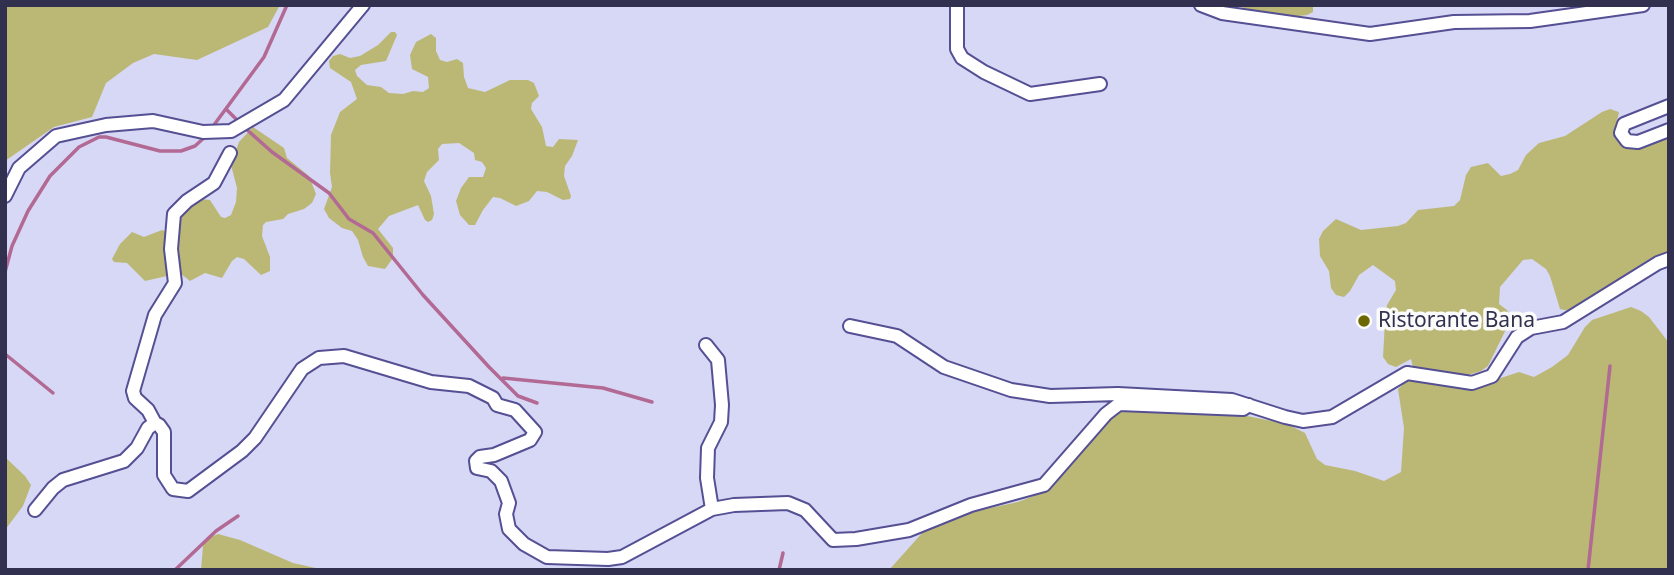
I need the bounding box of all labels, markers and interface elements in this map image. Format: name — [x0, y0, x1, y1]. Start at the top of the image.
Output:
place label: Ristorante Bana — [1378, 308, 1535, 334]
marker: Ristorante Bana — [1356, 313, 1372, 329]

